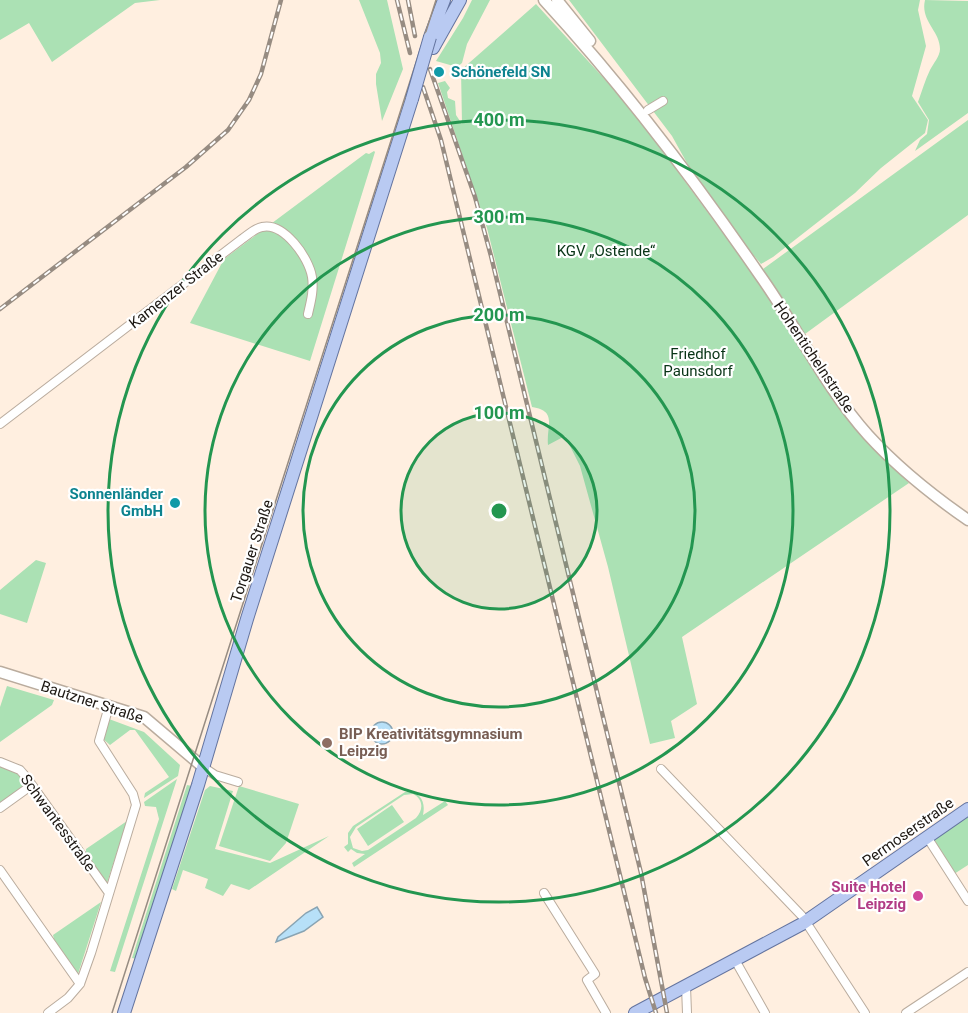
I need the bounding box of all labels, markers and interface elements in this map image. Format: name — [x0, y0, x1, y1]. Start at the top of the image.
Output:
place label: Schönefeld SN — [451, 63, 551, 81]
marker: Schönefeld SN — [432, 65, 446, 79]
text: 400 m — [473, 109, 525, 130]
text: 300 m — [473, 206, 525, 227]
park label: KGV „Ostende“ — [557, 242, 656, 260]
street label: Kamenzer Straße — [125, 248, 227, 332]
street label: Hohentichelnstraße — [770, 298, 858, 416]
text: 200 m — [473, 304, 525, 325]
park label: Friedhof Paunsdorf — [663, 345, 733, 380]
text: 100 m — [473, 402, 525, 423]
place label: Sonnenländer GmbH — [70, 485, 163, 520]
marker: Sonnenländer GmbH — [168, 496, 182, 510]
street label: Torgauer Straße — [227, 497, 277, 605]
centre of rings — [489, 501, 509, 521]
street label: Bautzner Straße — [38, 677, 146, 727]
place label: BIP Kreativitätsgymnasium Leipzig — [339, 725, 523, 760]
marker: BIP Kreativitätsgymnasium Leipzig — [320, 736, 334, 750]
street label: Schwantesstraße — [17, 771, 99, 875]
street label: Permoserstraße — [859, 794, 957, 870]
place label: Suite Hotel Leipzig — [831, 878, 906, 913]
marker: Suite Hotel Leipzig — [911, 889, 925, 903]

